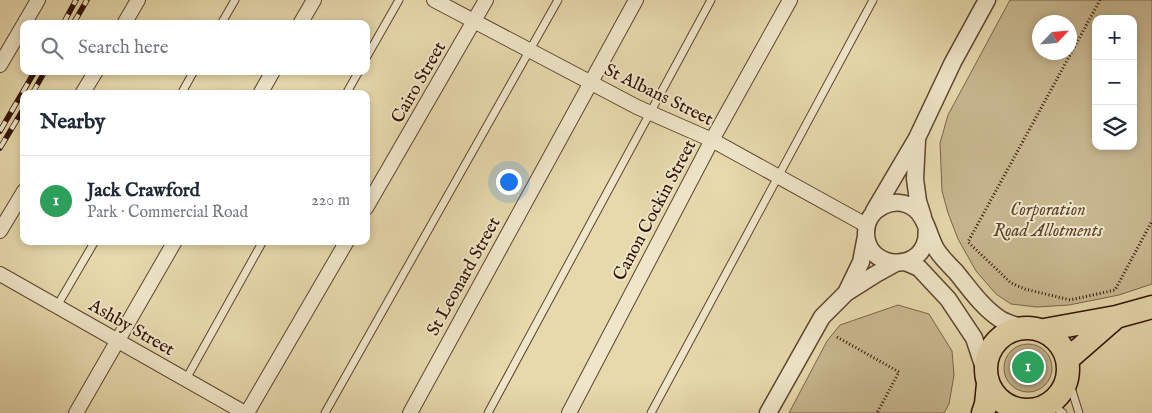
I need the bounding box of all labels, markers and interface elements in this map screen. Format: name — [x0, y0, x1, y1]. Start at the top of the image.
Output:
north arrow — [1032, 15, 1077, 60]
map controls — [1092, 15, 1137, 150]
button: + — [1092, 15, 1137, 60]
search box — [20, 20, 370, 75]
icon: search — [38, 34, 66, 62]
text: Search here — [78, 36, 169, 60]
street label: Cairo Street — [387, 38, 452, 128]
street label: St Albans Street — [600, 59, 717, 132]
button: − — [1092, 60, 1137, 105]
button: layers — [1092, 105, 1137, 150]
text: Nearby — [40, 109, 105, 136]
street label: Canon Cockin Street — [608, 136, 702, 285]
your location — [496, 169, 522, 195]
text: Jack Crawford — [87, 179, 200, 203]
text: 1 — [53, 191, 59, 211]
text: 220 m — [311, 191, 350, 211]
park label: Corporation Road Allotments — [993, 199, 1104, 243]
text: Park · Commercial Road — [87, 203, 248, 223]
street label: St Leonard Street — [422, 213, 506, 340]
street label: Ashby Street — [83, 294, 178, 362]
pin: 1 — [1012, 348, 1044, 386]

